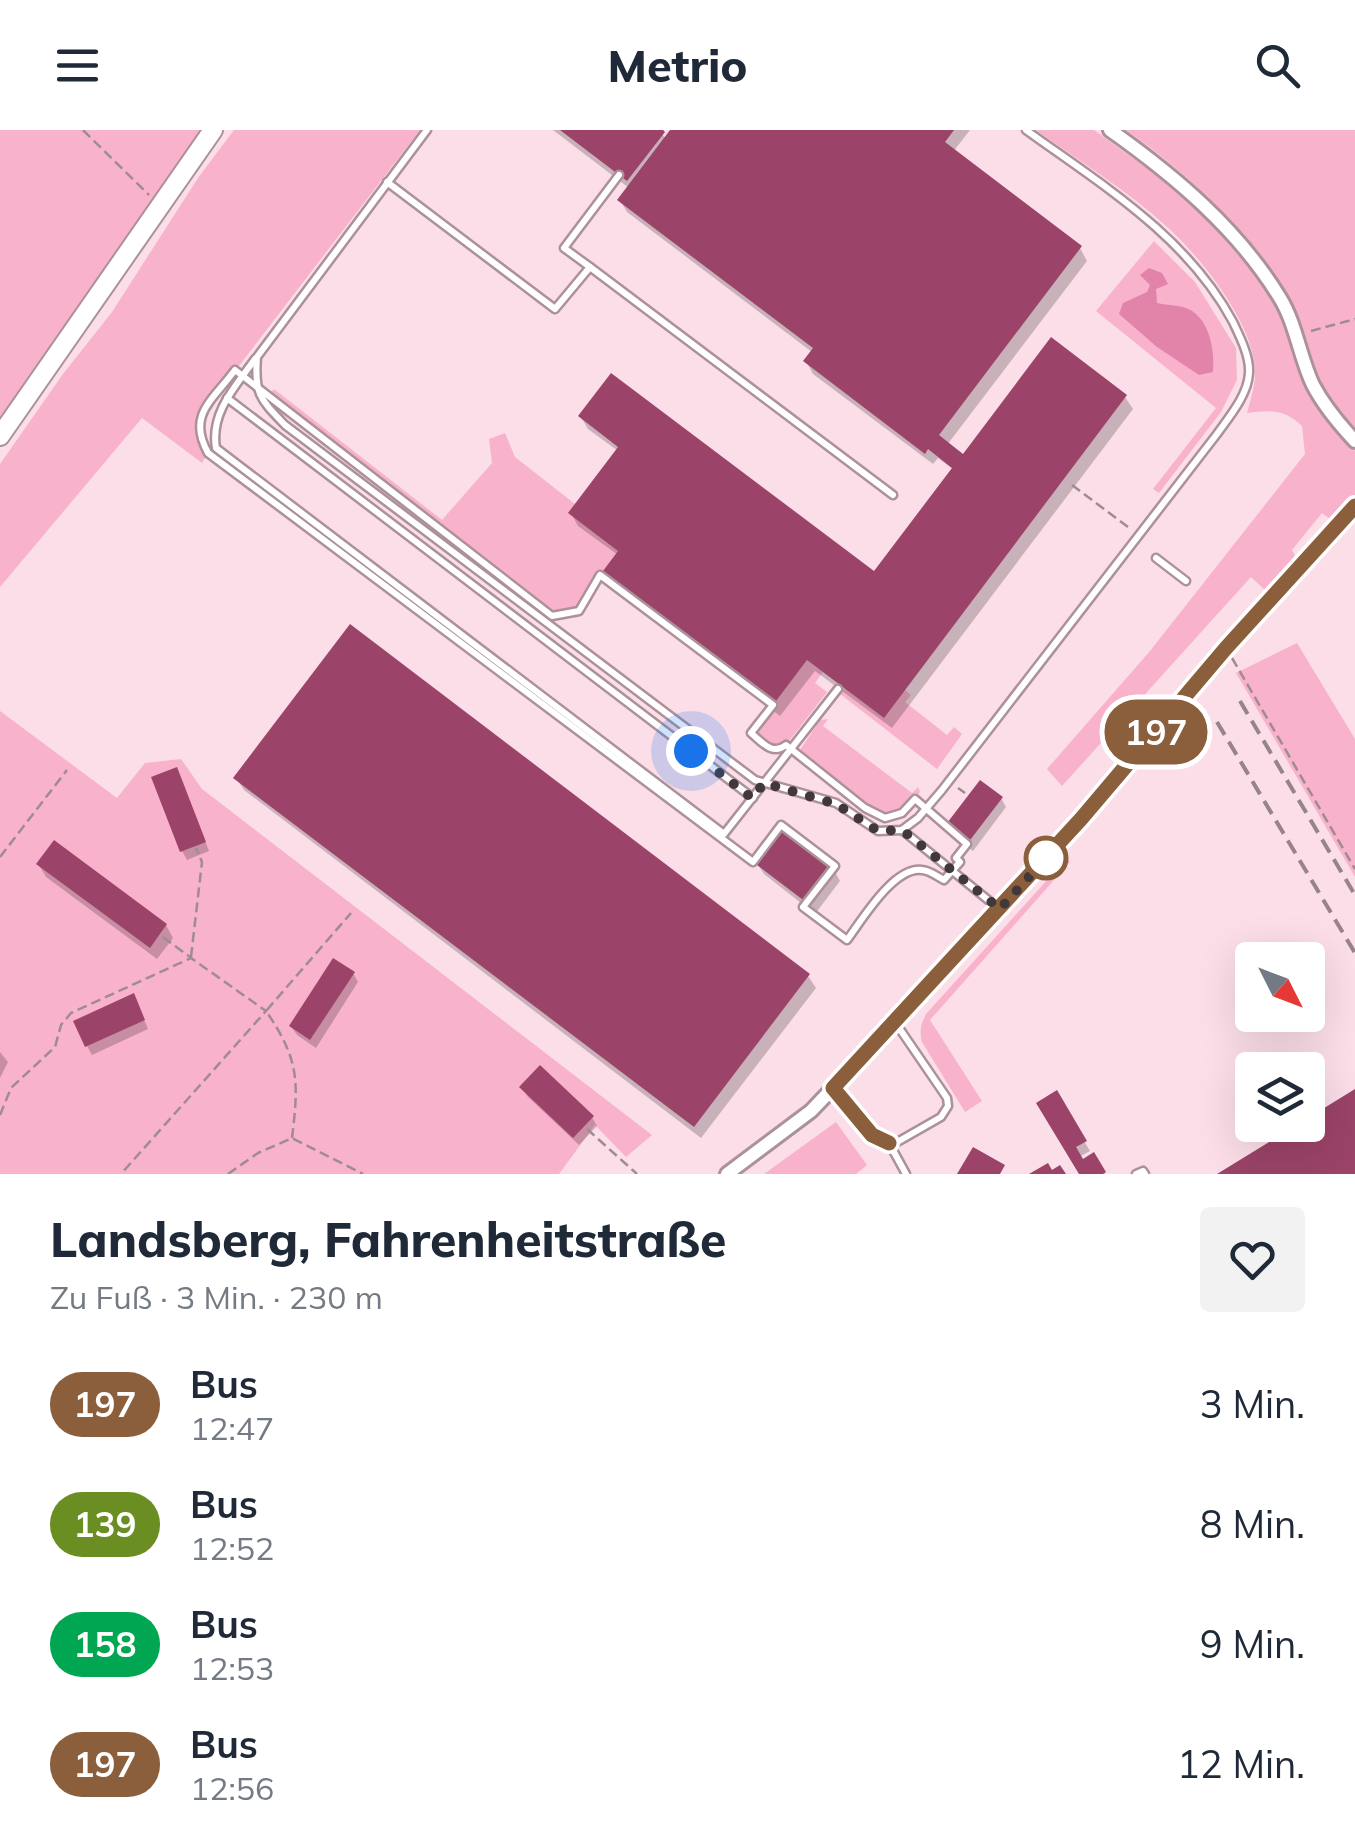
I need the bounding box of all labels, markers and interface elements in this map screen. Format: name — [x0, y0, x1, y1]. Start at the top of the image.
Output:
text: Metrio — [608, 37, 747, 93]
icon: menu — [50, 38, 105, 93]
icon: search — [1250, 38, 1305, 93]
line badge: 197 — [1098, 700, 1214, 764]
text: 197 — [1124, 710, 1188, 754]
your location — [666, 726, 716, 776]
unlabelled marker — [1025, 837, 1067, 879]
north arrow — [1235, 942, 1325, 1032]
map controls — [1235, 942, 1325, 1142]
button: layers — [1235, 1052, 1325, 1142]
button: heart — [1200, 1207, 1305, 1312]
text: Landsberg, Fahrenheitstraße — [50, 1209, 726, 1269]
text: Zu Fuß · 3 Min. · 230 m — [50, 1277, 383, 1317]
text: Bus — [190, 1360, 258, 1408]
text: 3 Min. — [1200, 1380, 1305, 1428]
text: 197 — [73, 1382, 137, 1426]
text: 12:47 — [190, 1408, 274, 1448]
text: Bus — [190, 1480, 258, 1528]
text: 8 Min. — [1200, 1500, 1305, 1548]
text: 139 — [73, 1502, 137, 1546]
text: 12:52 — [190, 1528, 274, 1568]
text: Bus — [190, 1600, 258, 1648]
text: 9 Min. — [1200, 1620, 1305, 1668]
text: 158 — [73, 1622, 137, 1666]
text: 12:53 — [190, 1648, 274, 1688]
text: Bus — [190, 1720, 258, 1768]
text: 12 Min. — [1177, 1740, 1305, 1788]
text: 197 — [73, 1742, 137, 1786]
text: 12:56 — [190, 1768, 274, 1808]

